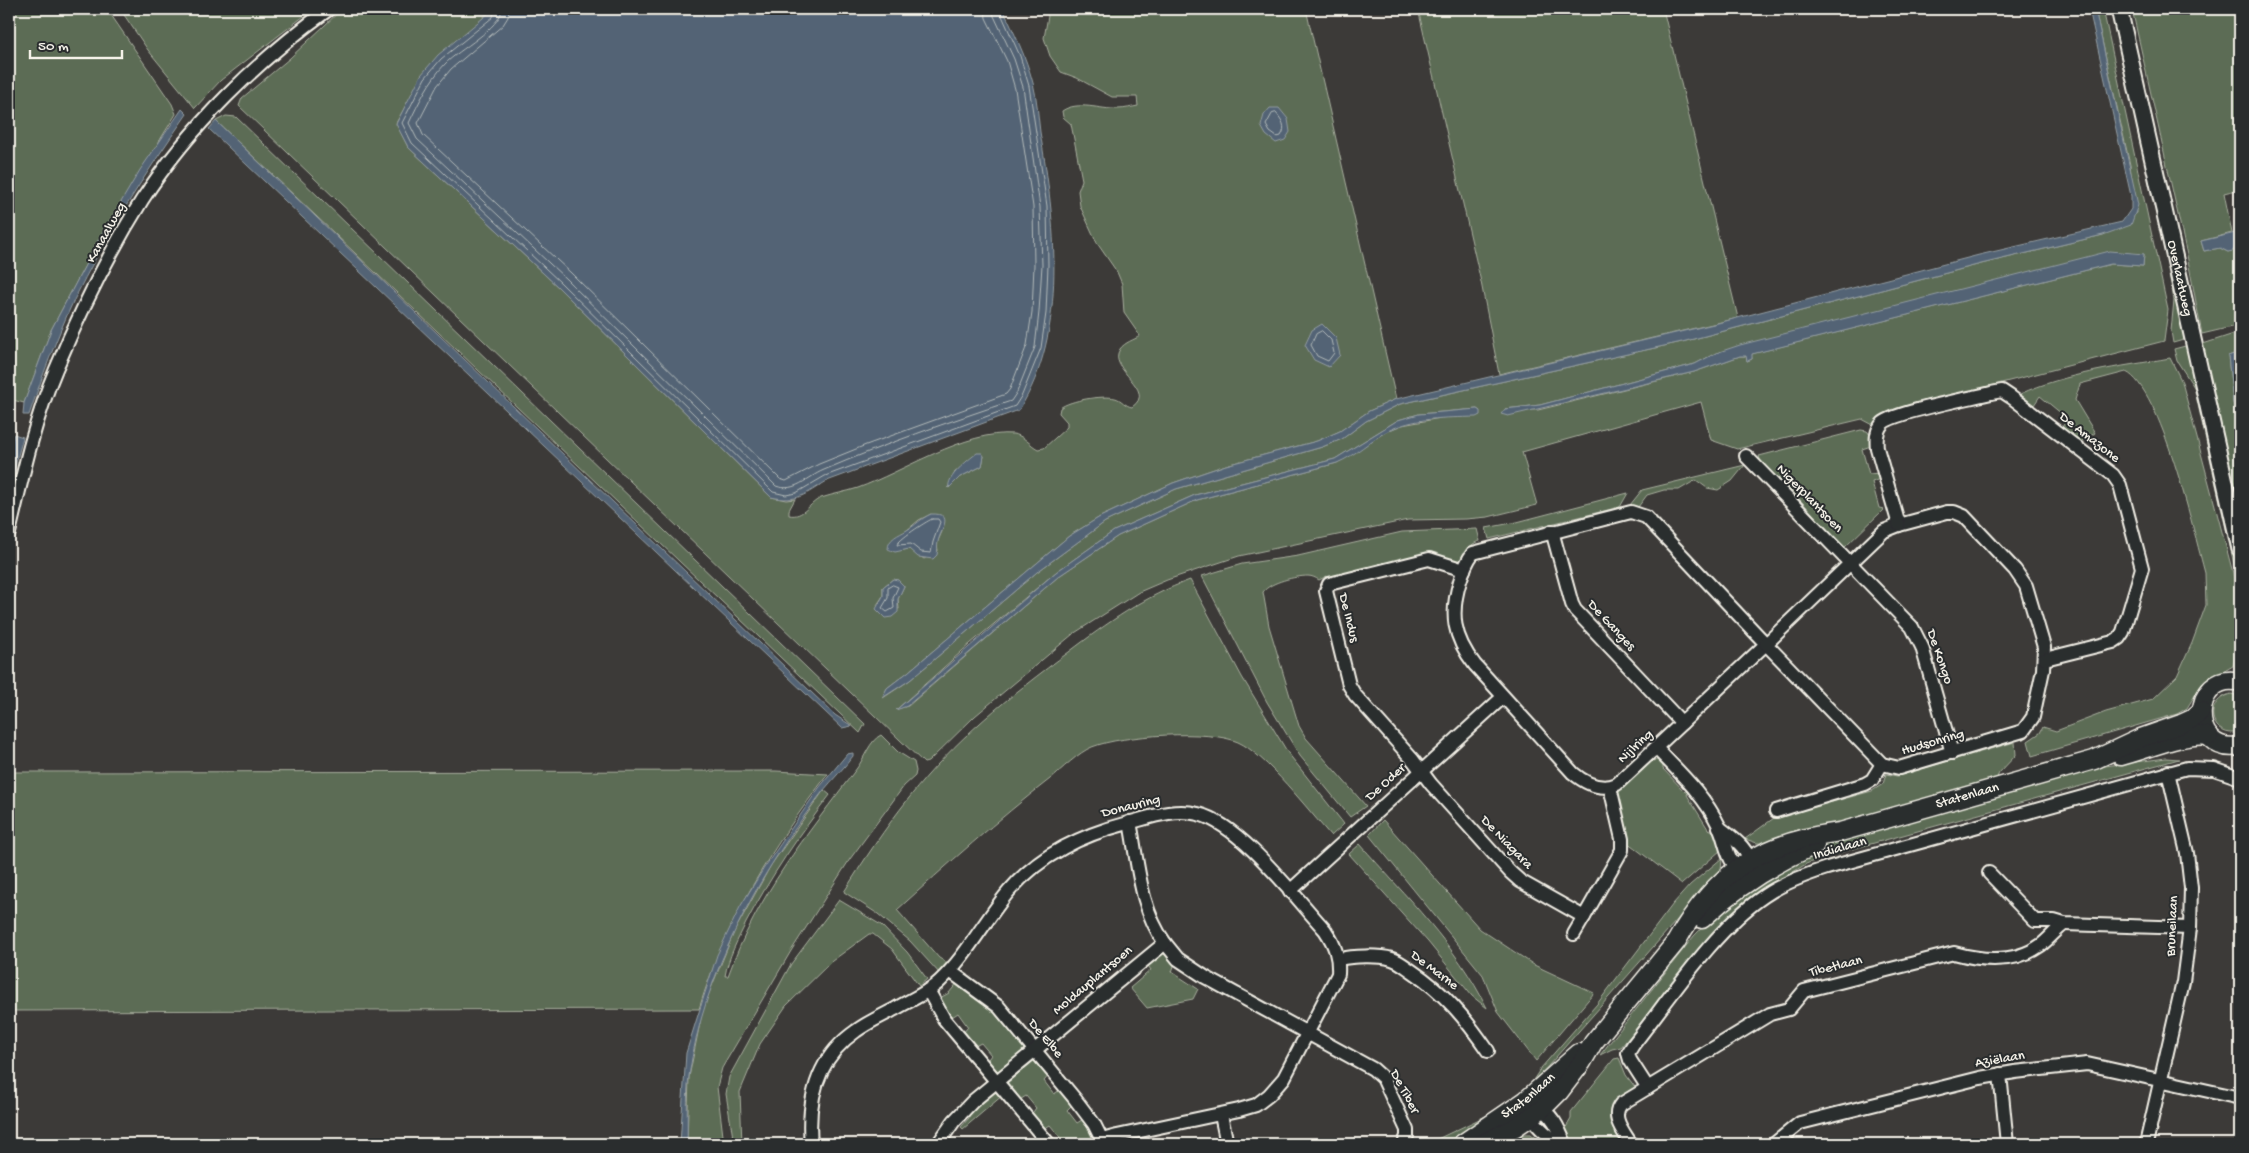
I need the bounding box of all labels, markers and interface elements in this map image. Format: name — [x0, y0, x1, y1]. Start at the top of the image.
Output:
scale bar — [30, 28, 122, 60]
text: 50 m — [38, 38, 69, 56]
street label: Kanaalweg — [83, 200, 131, 266]
street label: Overlaatweg — [2163, 239, 2196, 318]
street label: De Amazone — [2054, 408, 2124, 468]
street label: Nigerplantsoen — [1772, 461, 1846, 537]
street label: De Indus — [1334, 591, 1362, 645]
street label: De Ganges — [1583, 596, 1639, 656]
street label: De Kongo — [1921, 627, 1956, 686]
street label: Nijlring — [1615, 726, 1657, 768]
street label: Hudsonring — [1900, 726, 1966, 760]
street label: De Oder — [1362, 760, 1410, 806]
street label: Statenlaan — [1934, 779, 2001, 813]
street label: Donauring — [1099, 791, 1162, 823]
street label: De Niagara — [1476, 812, 1537, 874]
street label: Indialaan — [1812, 833, 1869, 865]
street label: Bruneilaan — [2163, 895, 2183, 958]
street label: Moldauplantsoen — [1050, 942, 1137, 1019]
street label: De Marne — [1406, 947, 1462, 995]
street label: Tibetlaan — [1807, 952, 1865, 982]
street label: De Elbe — [1023, 1015, 1067, 1063]
street label: Aziëlaan — [1974, 1048, 2026, 1072]
street label: De Tiber — [1385, 1066, 1423, 1118]
street label: Statenlaan — [1498, 1069, 1559, 1123]

